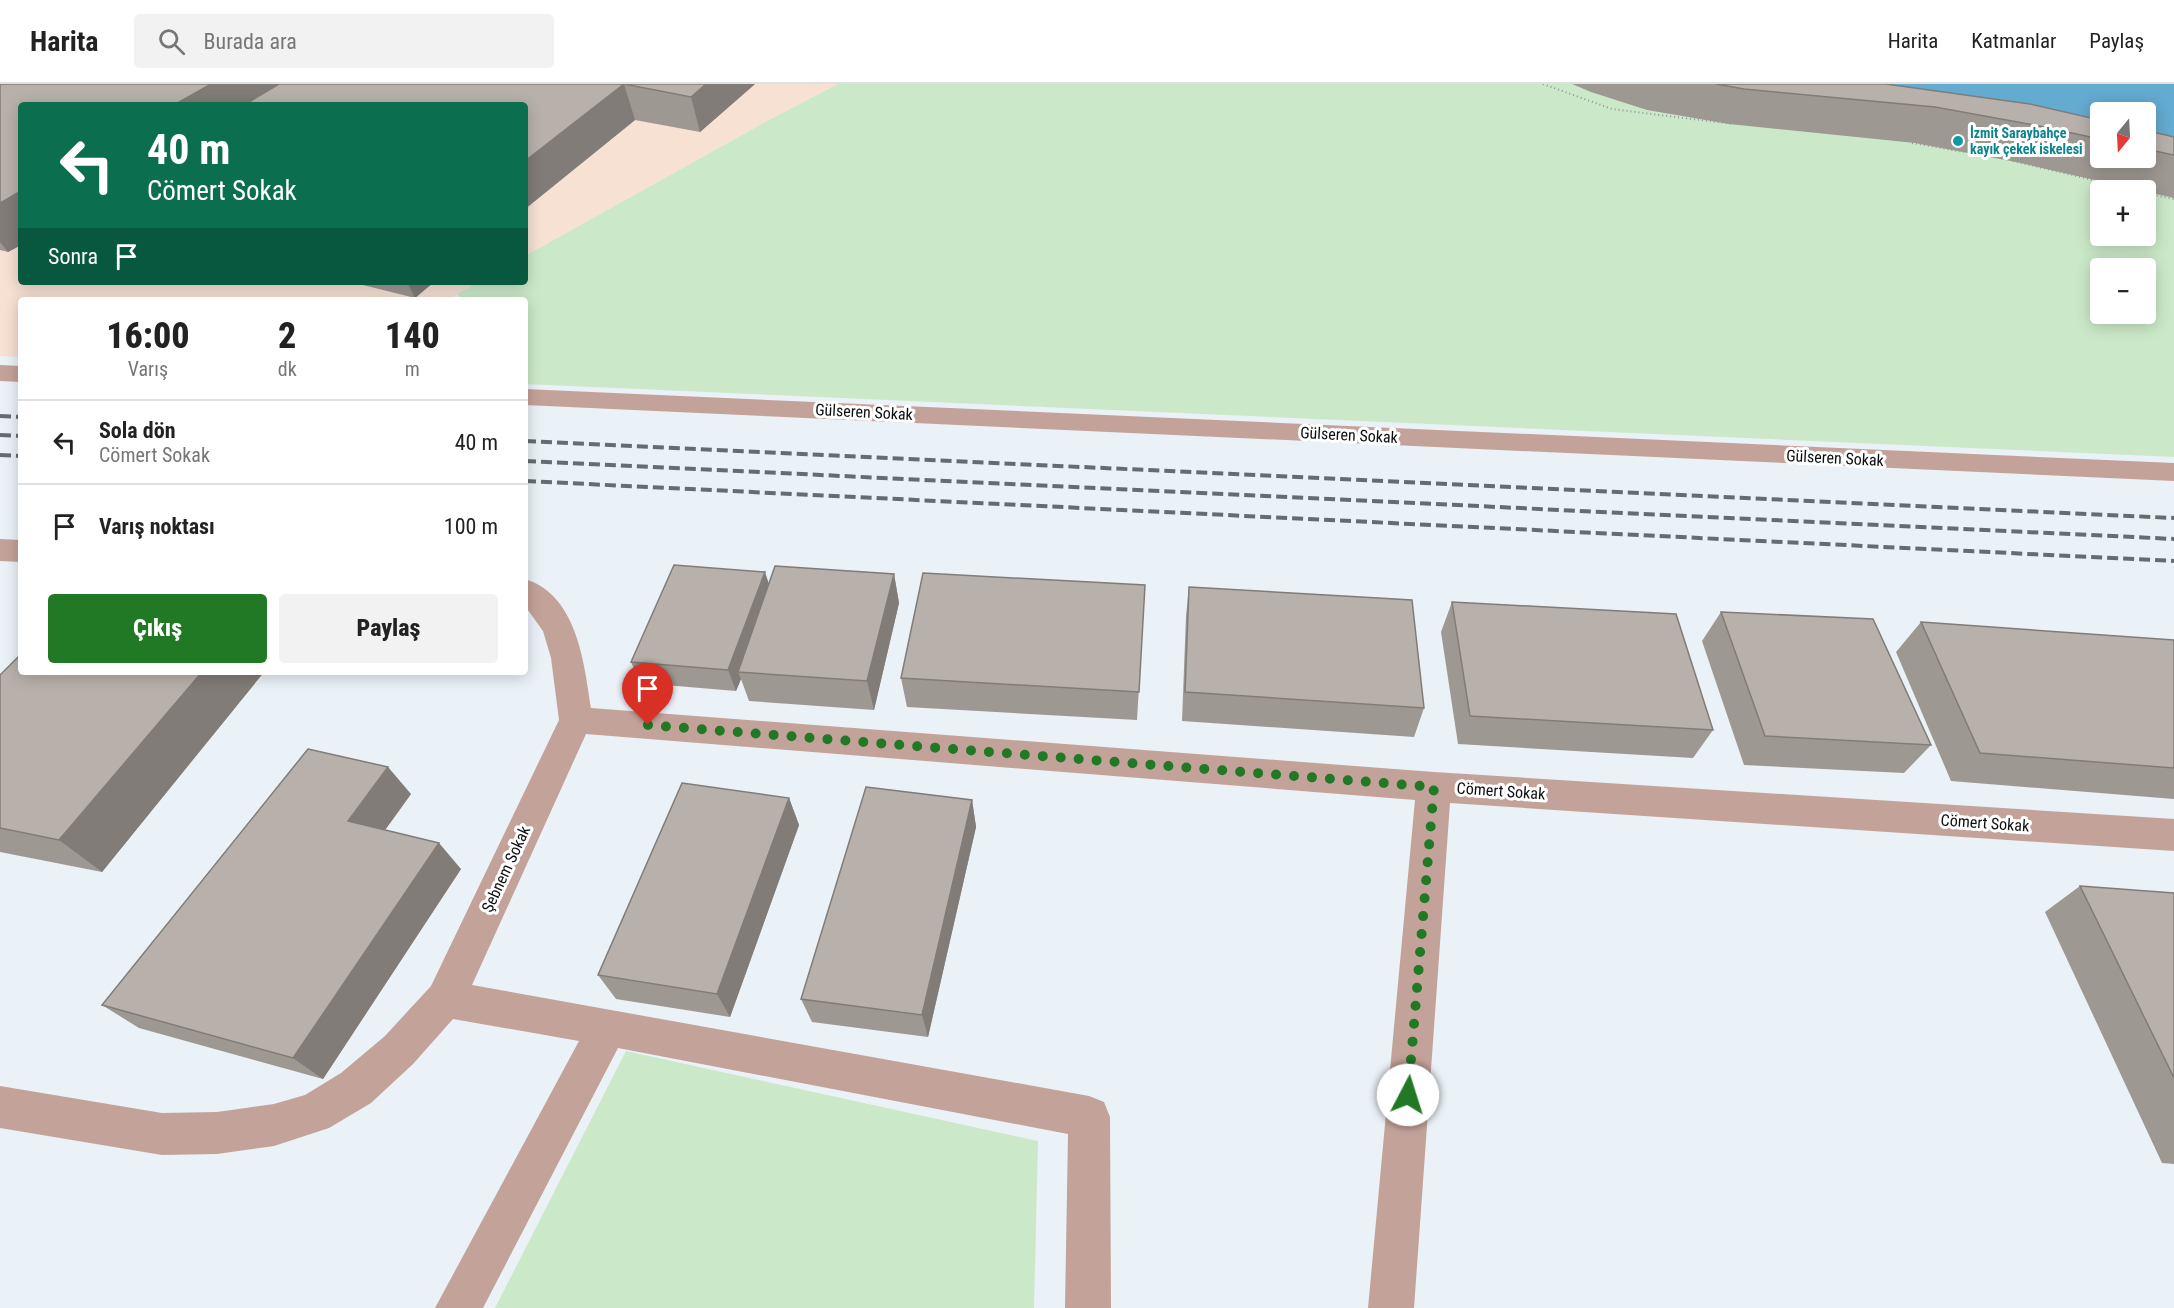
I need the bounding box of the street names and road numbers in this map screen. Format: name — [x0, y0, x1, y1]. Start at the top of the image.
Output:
street label: Gülseren Sokak — [815, 400, 914, 424]
street label: Gülseren Sokak — [1300, 423, 1399, 447]
street label: Gülseren Sokak — [1786, 446, 1885, 470]
street label: Cömert Sokak — [1456, 778, 1547, 804]
street label: Cömert Sokak — [1940, 810, 2031, 836]
street label: Şebnem Sokak — [478, 822, 535, 915]

